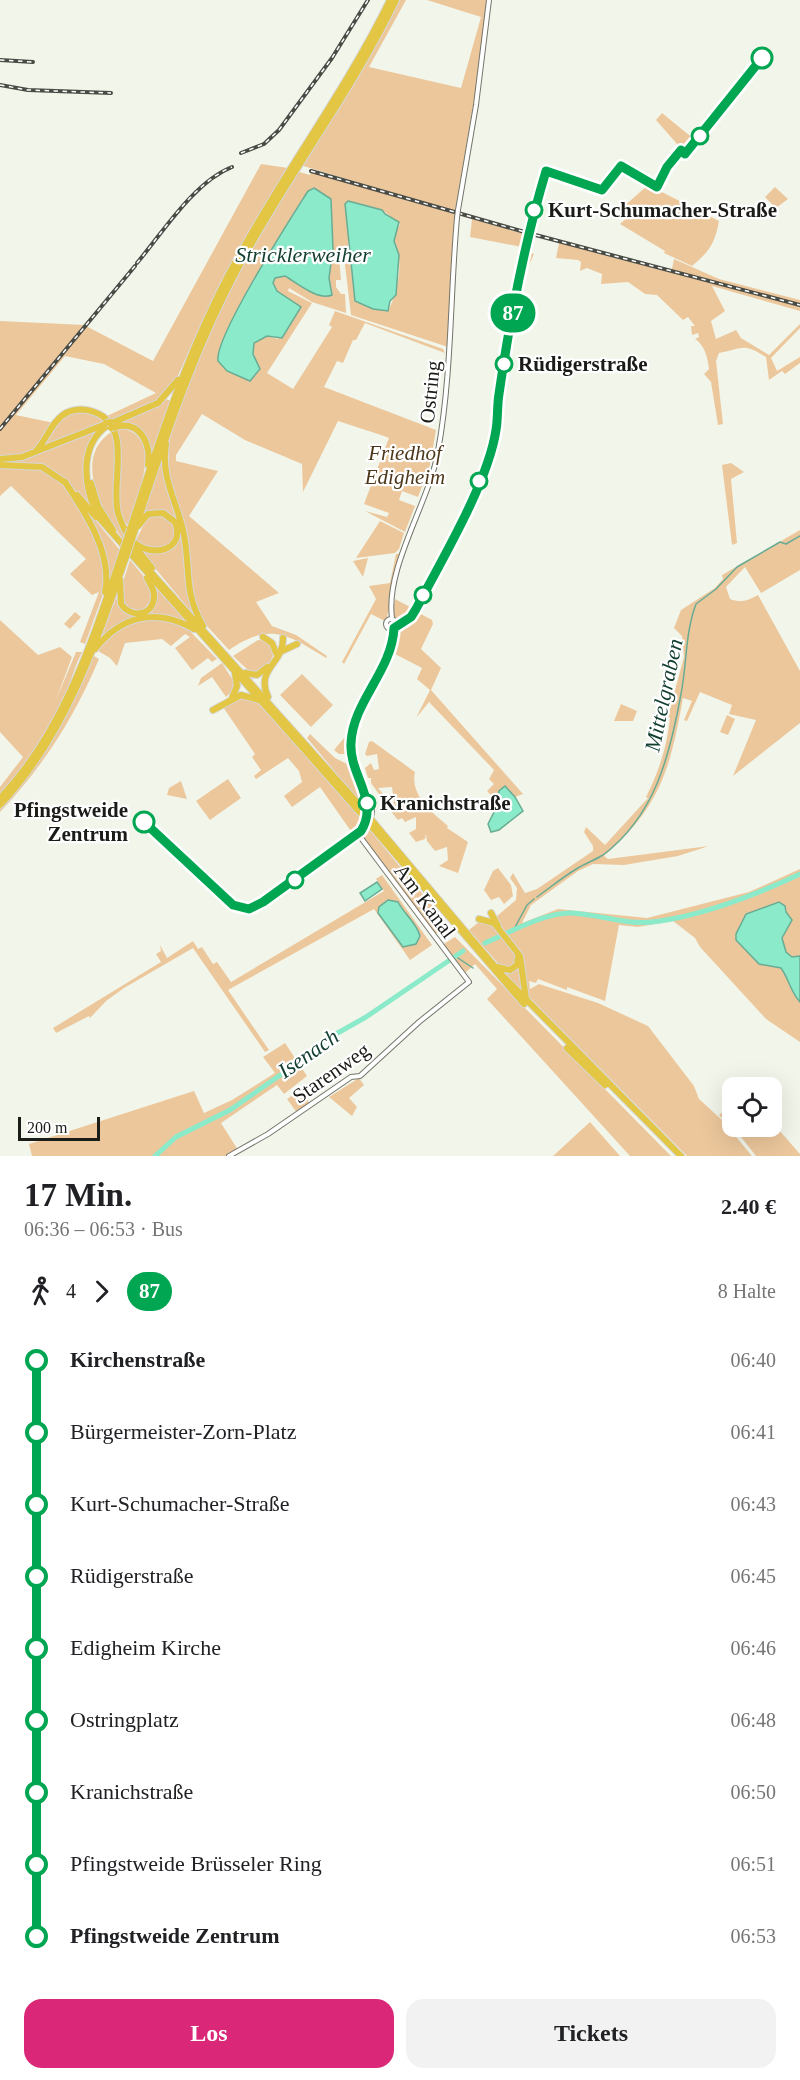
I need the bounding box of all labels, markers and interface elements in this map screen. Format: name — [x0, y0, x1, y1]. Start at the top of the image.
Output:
unlabelled marker — [751, 47, 773, 69]
unlabelled marker — [691, 127, 709, 145]
place label: Kurt-Schumacher-Straße — [548, 198, 777, 222]
marker: Kurt-Schumacher-Straße — [525, 201, 543, 219]
water label: Stricklerweiher — [235, 242, 371, 267]
line badge: 87 — [486, 294, 540, 332]
text: 87 — [503, 301, 524, 325]
place label: Rüdigerstraße — [518, 352, 648, 376]
marker: Rüdigerstraße — [495, 355, 513, 373]
street label: Ostring — [415, 359, 445, 425]
park label: Friedhof Edigheim — [364, 441, 445, 489]
unlabelled marker — [470, 472, 488, 490]
unlabelled marker — [414, 586, 432, 604]
water label: Mittelgraben — [639, 636, 688, 755]
place label: Kranichstraße — [380, 791, 511, 815]
marker: Kranichstraße — [358, 794, 376, 812]
place label: Pfingstweide Zentrum — [14, 798, 129, 846]
marker: Pfingstweide Zentrum — [133, 811, 155, 833]
street label: Am Kanal — [389, 859, 461, 943]
unlabelled marker — [286, 871, 304, 889]
water label: Isenach — [272, 1024, 343, 1084]
street label: Starenweg — [288, 1037, 375, 1108]
map controls — [722, 1077, 782, 1137]
button: locate — [722, 1077, 782, 1137]
scale bar — [18, 1114, 100, 1142]
text: 200 m — [27, 1119, 67, 1136]
text: 17 Min. — [24, 1177, 132, 1213]
text: 2.40 € — [721, 1194, 776, 1219]
text: 06:36 – 06:53 · Bus — [24, 1218, 183, 1240]
icon: walk — [24, 1275, 57, 1308]
icon: forward — [85, 1275, 118, 1308]
text: 87 — [139, 1279, 160, 1303]
text: 4 — [66, 1280, 76, 1302]
text: 8 Halte — [718, 1280, 776, 1302]
text: Kirchenstraße — [70, 1347, 205, 1372]
text: 06:40 — [730, 1349, 776, 1371]
text: Bürgermeister-Zorn-Platz — [70, 1419, 296, 1444]
text: 06:41 — [730, 1421, 776, 1443]
text: Kurt-Schumacher-Straße — [70, 1491, 289, 1516]
text: 06:43 — [730, 1493, 776, 1515]
text: Rüdigerstraße — [70, 1563, 193, 1588]
text: 06:45 — [730, 1565, 776, 1587]
text: Edigheim Kirche — [70, 1635, 221, 1660]
text: 06:46 — [730, 1637, 776, 1659]
text: Ostringplatz — [70, 1707, 179, 1732]
text: 06:48 — [730, 1709, 776, 1731]
text: Kranichstraße — [70, 1779, 193, 1804]
text: 06:50 — [730, 1781, 776, 1803]
text: Pfingstweide Brüsseler Ring — [70, 1851, 322, 1876]
text: 06:51 — [730, 1853, 776, 1875]
text: Pfingstweide Zentrum — [70, 1923, 280, 1948]
text: 06:53 — [730, 1925, 776, 1947]
button: Los — [24, 1999, 394, 2068]
button: Tickets — [406, 1999, 776, 2068]

